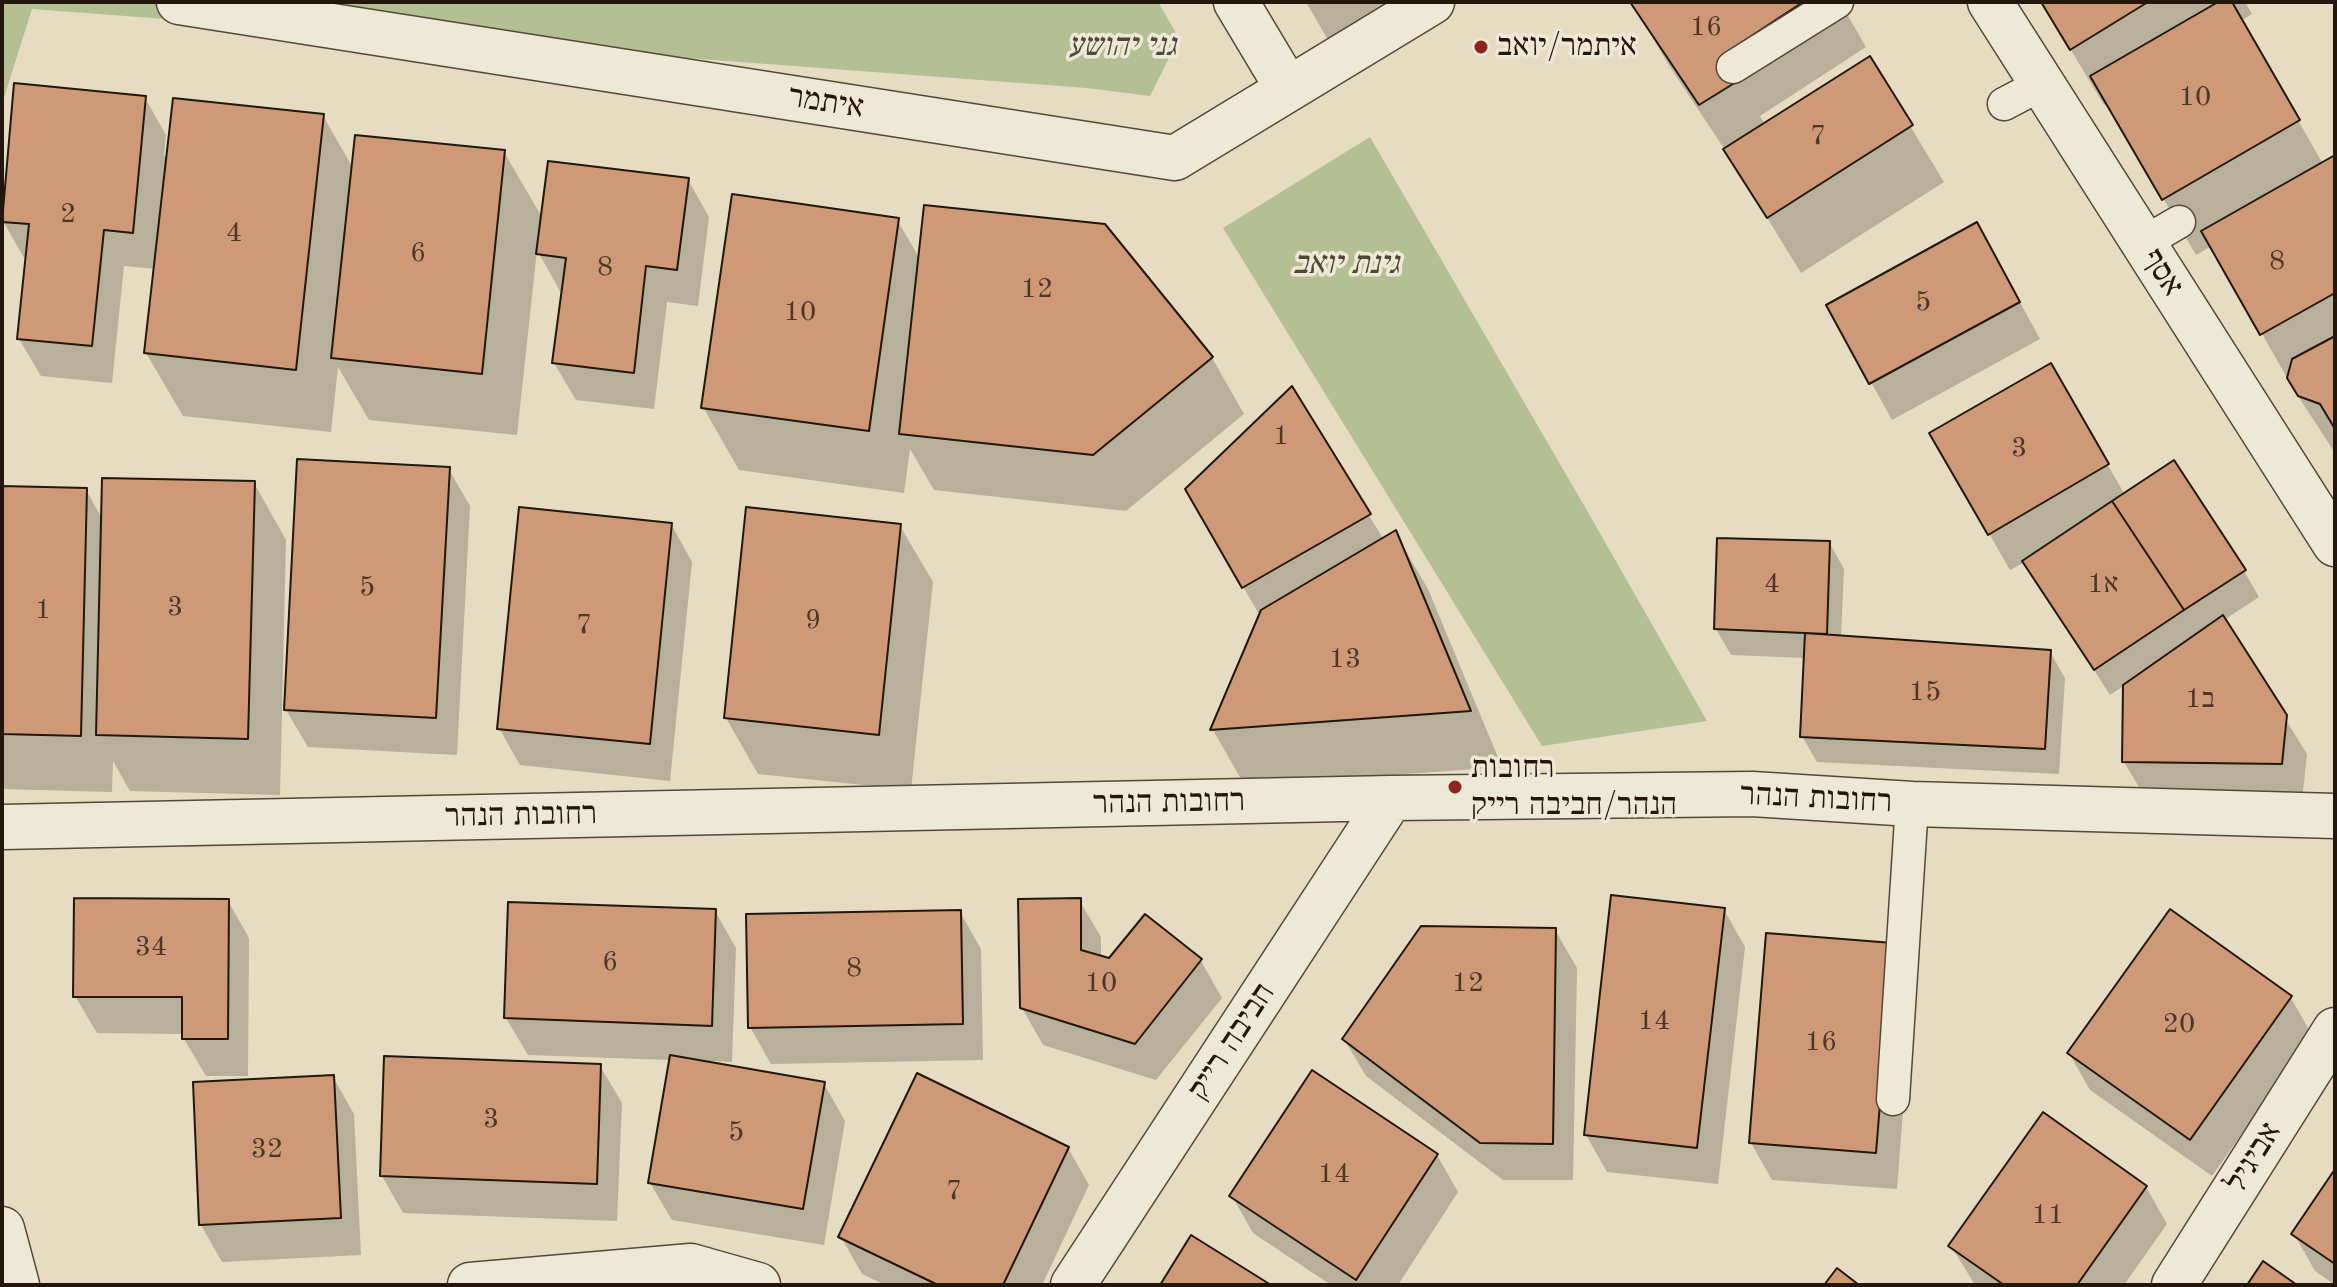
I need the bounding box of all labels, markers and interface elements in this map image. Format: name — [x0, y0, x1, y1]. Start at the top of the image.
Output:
house number: 16 — [1690, 11, 1722, 45]
park label: גני יהושע — [1068, 28, 1176, 66]
place label: איתמר/יואב — [1497, 28, 1637, 66]
marker: איתמר/יואב — [1472, 38, 1490, 56]
street label: איתמר — [785, 78, 867, 128]
house number: 10 — [2179, 81, 2211, 115]
house number: 7 — [1810, 120, 1826, 154]
house number: 2 — [60, 198, 76, 232]
house number: 4 — [226, 217, 242, 251]
house number: 6 — [410, 237, 426, 271]
street label: אסף — [2133, 242, 2191, 304]
house number: 8 — [2269, 245, 2285, 279]
park label: גינת יואב — [1293, 246, 1399, 284]
house number: 8 — [597, 251, 613, 285]
house number: 12 — [1021, 273, 1053, 307]
house number: 5 — [1915, 286, 1931, 320]
house number: 10 — [784, 296, 816, 330]
house number: 1 — [1273, 420, 1289, 454]
house number: 3 — [2011, 432, 2027, 466]
house number: 4 — [1764, 568, 1780, 602]
house number: 1א — [2087, 568, 2119, 602]
house number: 5 — [359, 571, 375, 605]
house number: 3 — [167, 591, 183, 625]
house number: 1 — [35, 594, 51, 628]
house number: 9 — [805, 604, 821, 638]
house number: 7 — [576, 609, 592, 643]
house number: 13 — [1329, 643, 1361, 677]
house number: 15 — [1909, 676, 1941, 710]
house number: 1ב — [2185, 683, 2215, 717]
place label: רחובות הנהר/חביבה רייק — [1471, 750, 1677, 825]
street label: רחובות הנהר — [1739, 776, 1893, 822]
marker: רחובות הנהר/חביבה רייק — [1446, 778, 1464, 796]
street label: רחובות הנהר — [1092, 782, 1246, 824]
street label: רחובות הנהר — [444, 795, 598, 837]
house number: 34 — [135, 931, 167, 965]
house number: 6 — [602, 946, 618, 980]
house number: 8 — [846, 952, 862, 986]
house number: 10 — [1085, 967, 1117, 1001]
house number: 12 — [1452, 967, 1484, 1001]
street label: חביבה רייק — [1180, 976, 1284, 1108]
house number: 14 — [1638, 1005, 1670, 1039]
house number: 20 — [2163, 1008, 2195, 1042]
house number: 16 — [1805, 1026, 1837, 1060]
house number: 3 — [483, 1103, 499, 1137]
house number: 5 — [728, 1116, 744, 1150]
street label: אביגיל — [2218, 1116, 2290, 1200]
house number: 32 — [251, 1133, 283, 1167]
house number: 14 — [1318, 1158, 1350, 1192]
house number: 7 — [946, 1175, 962, 1209]
house number: 11 — [2032, 1199, 2064, 1233]

